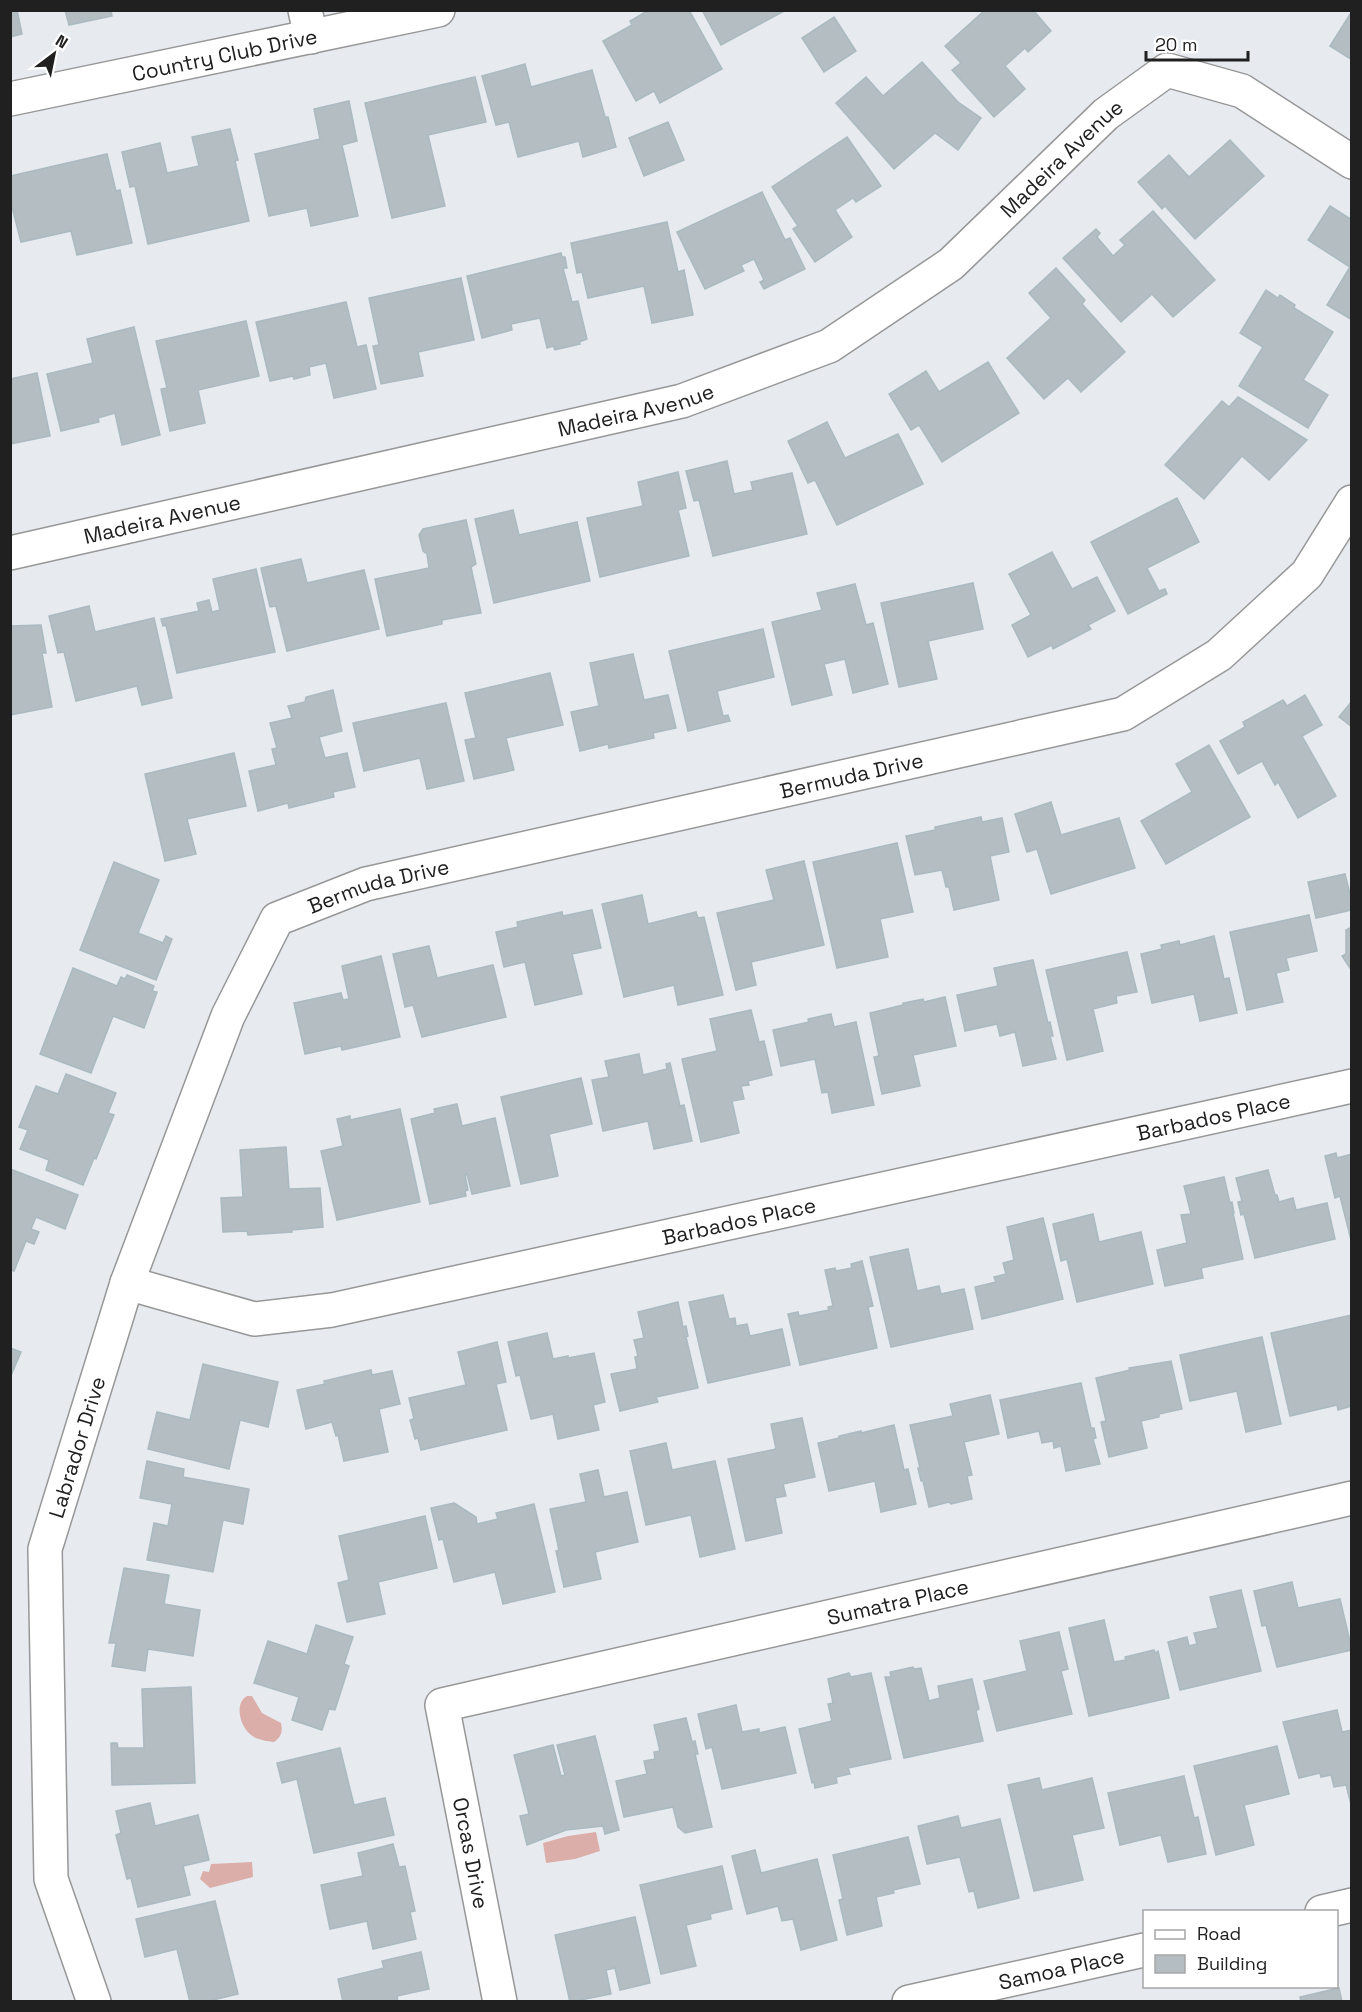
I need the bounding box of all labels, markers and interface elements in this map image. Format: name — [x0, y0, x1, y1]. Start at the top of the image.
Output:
street label: Country Club Drive — [129, 22, 319, 87]
north arrow — [24, 24, 84, 84]
scale bar — [1146, 24, 1248, 62]
text: N — [52, 30, 72, 53]
text: 20 m — [1155, 33, 1198, 56]
street label: Madeira Avenue — [994, 93, 1128, 223]
street label: Madeira Avenue — [555, 377, 718, 442]
street label: Madeira Avenue — [81, 488, 243, 549]
street label: Bermuda Drive — [777, 746, 926, 804]
street label: Bermuda Drive — [304, 852, 452, 919]
street label: Barbados Place — [1134, 1086, 1293, 1146]
street label: Barbados Place — [659, 1191, 818, 1251]
street label: Labrador Drive — [42, 1373, 111, 1521]
street label: Sumatra Place — [824, 1572, 971, 1631]
street label: Orcas Drive — [447, 1795, 495, 1911]
legend — [1143, 1910, 1338, 1988]
text: Road — [1197, 1922, 1241, 1945]
street label: Samoa Place — [996, 1941, 1127, 1995]
text: Building — [1197, 1952, 1267, 1975]

